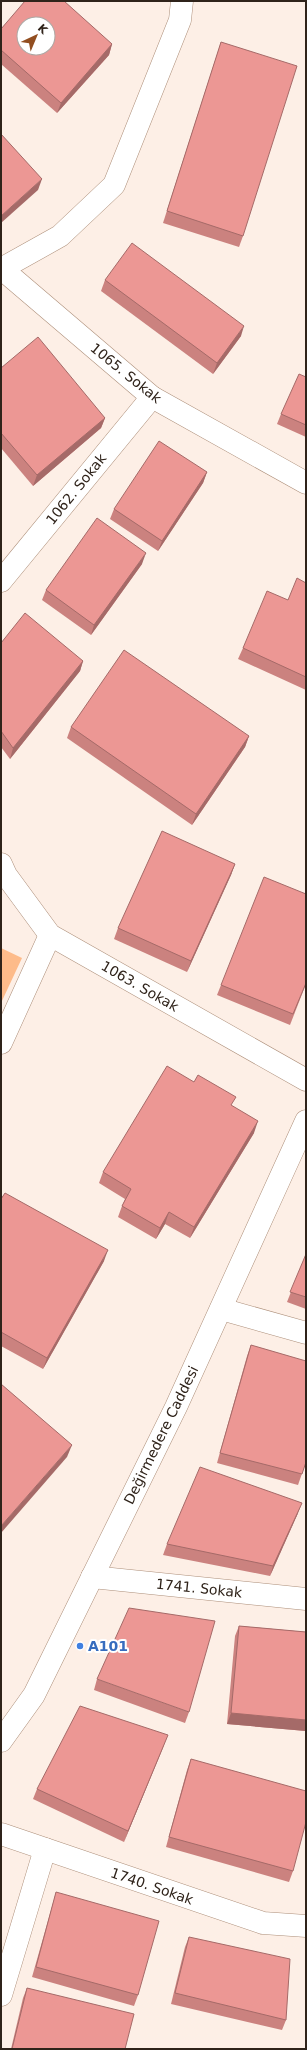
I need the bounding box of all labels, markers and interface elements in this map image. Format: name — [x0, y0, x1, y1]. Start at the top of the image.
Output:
north arrow — [16, 16, 56, 56]
text: K — [35, 22, 51, 37]
street label: 1065. Sokak — [87, 340, 165, 407]
street label: 1062. Sokak — [43, 450, 110, 528]
street label: 1063. Sokak — [99, 957, 182, 1015]
street label: Değirmedere Caddesi — [121, 1363, 201, 1507]
street label: 1741. Sokak — [155, 1576, 244, 1601]
place label: A101 — [88, 1638, 128, 1654]
marker: A101 — [75, 1641, 85, 1651]
street label: 1740. Sokak — [108, 1864, 196, 1908]

